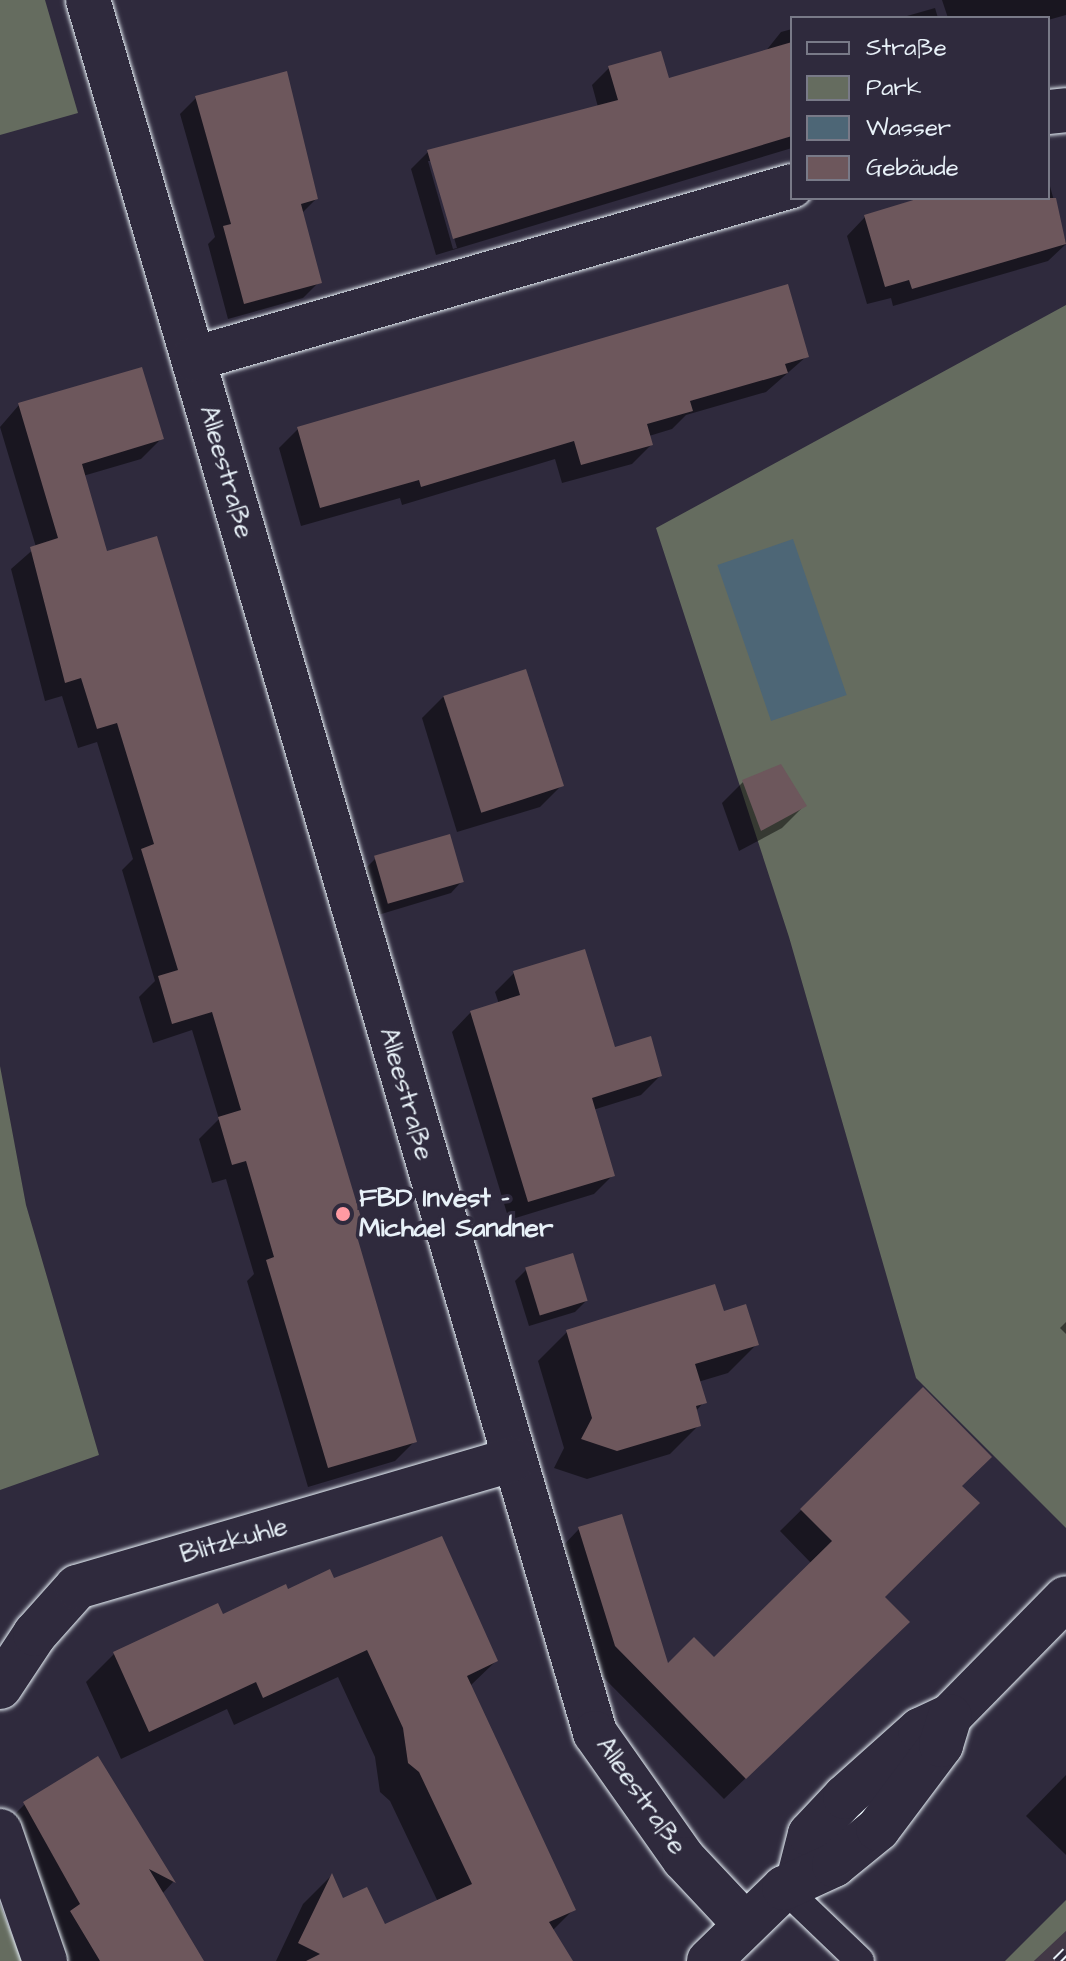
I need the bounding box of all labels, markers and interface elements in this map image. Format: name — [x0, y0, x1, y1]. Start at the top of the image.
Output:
legend — [790, 16, 1050, 200]
text: Straße — [866, 31, 947, 65]
text: Park — [866, 71, 922, 105]
text: Wasser — [866, 111, 951, 145]
text: Gebäude — [866, 151, 959, 185]
street label: Alleestraße — [192, 402, 260, 542]
street label: Alleestraße — [372, 1024, 440, 1164]
place label: FBD Invest - Michael Sandner — [359, 1183, 553, 1244]
marker: FBD Invest - Michael Sandner — [334, 1205, 352, 1223]
street label: Blitzkuhle — [177, 1511, 291, 1571]
street label: Alleestraße — [589, 1731, 693, 1861]

